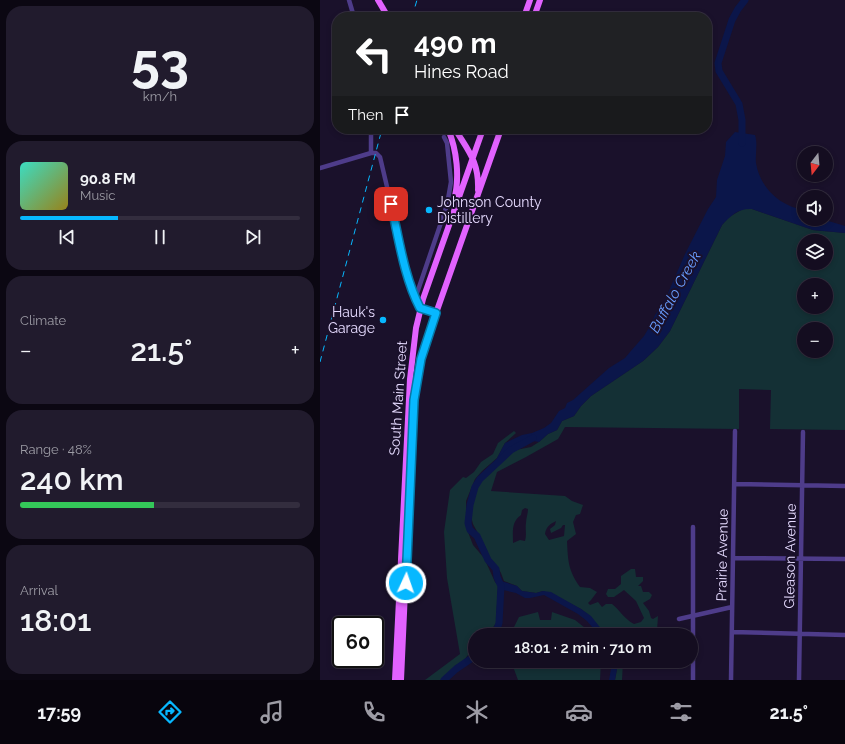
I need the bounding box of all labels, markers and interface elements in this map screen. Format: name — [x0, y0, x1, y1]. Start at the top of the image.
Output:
text: 490 m — [414, 27, 496, 60]
icon: left — [348, 28, 400, 80]
text: 53 — [131, 32, 189, 93]
text: Hines Road — [414, 61, 509, 82]
text: km/h — [143, 89, 177, 104]
icon: arrive — [391, 104, 413, 126]
text: Then — [348, 106, 383, 124]
north arrow — [797, 146, 833, 182]
map controls — [797, 146, 833, 358]
text: 90.8 FM — [80, 170, 136, 188]
pin — [374, 187, 408, 221]
text: Music — [80, 188, 115, 203]
button: sound — [797, 190, 833, 226]
icon: arrive — [380, 193, 402, 215]
place label: Johnson County Distillery — [437, 194, 542, 226]
marker: Johnson County Distillery — [424, 205, 434, 215]
icon: previous — [56, 226, 78, 248]
icon: pause — [149, 226, 171, 248]
icon: next — [242, 226, 264, 248]
button: layers — [797, 234, 833, 270]
water label: Buffalo Creek — [645, 248, 705, 336]
button: + — [797, 278, 833, 314]
place label: Hauk's Garage — [328, 304, 375, 336]
text: Climate — [20, 313, 66, 328]
marker: Hauk's Garage — [378, 315, 388, 325]
button: − — [797, 322, 833, 358]
text: 21.5° — [130, 333, 192, 368]
text: − — [20, 337, 32, 363]
text: + — [291, 337, 300, 363]
street label: South Main Street — [386, 340, 410, 456]
text: Range · 48% — [20, 442, 92, 457]
text: 240 km — [20, 462, 123, 497]
street label: Gleason Avenue — [781, 503, 799, 609]
street label: Prairie Avenue — [713, 509, 731, 601]
position arrow — [385, 562, 427, 604]
text: Arrival — [20, 583, 58, 598]
text: 18:01 — [20, 603, 91, 638]
speed limit sign: 60 — [332, 616, 384, 668]
text: 18:01 · 2 min · 710 m — [514, 639, 652, 657]
icon: directions — [156, 698, 184, 726]
icon: music — [258, 698, 286, 726]
icon: phone — [360, 698, 388, 726]
icon: climate — [463, 698, 491, 726]
icon: car — [565, 698, 593, 726]
icon: filters — [667, 698, 695, 726]
text: 17:59 — [37, 702, 81, 723]
text: 21.5° — [770, 702, 808, 723]

